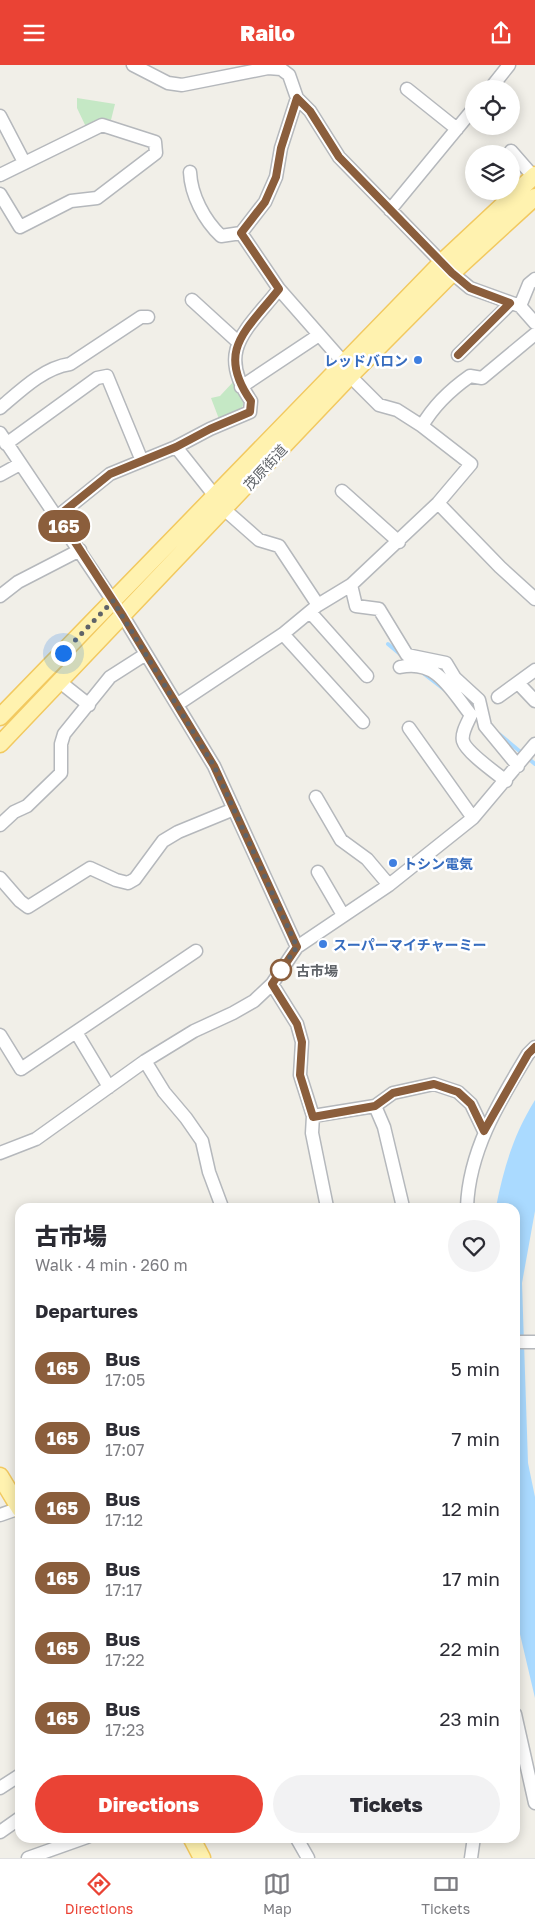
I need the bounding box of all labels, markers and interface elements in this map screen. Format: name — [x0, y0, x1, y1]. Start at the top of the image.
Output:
icon: menu — [20, 19, 48, 47]
text: Railo — [240, 19, 295, 46]
icon: share — [487, 19, 515, 47]
map controls — [465, 80, 520, 200]
button: locate — [465, 80, 520, 135]
button: layers — [465, 145, 520, 200]
place label: レッドバロン — [324, 352, 408, 369]
marker: レッドバロン — [412, 354, 424, 366]
street label: 茂原街道 — [240, 441, 290, 493]
line badge: 165 — [35, 510, 93, 542]
text: 165 — [48, 515, 80, 537]
your location — [51, 641, 76, 666]
place label: トシン電気 — [403, 855, 473, 872]
marker: トシン電気 — [387, 857, 399, 869]
place label: スーパーマイチャーミー — [333, 936, 487, 953]
marker: スーパーマイチャーミー — [317, 938, 329, 950]
marker: 古市場 — [270, 959, 292, 981]
place label: 古市場 — [296, 962, 338, 979]
button: heart — [448, 1220, 500, 1272]
text: 古市場 — [35, 1221, 107, 1250]
text: Walk · 4 min · 260 m — [35, 1255, 188, 1275]
text: Departures — [35, 1299, 138, 1322]
text: Bus — [105, 1347, 140, 1370]
text: 165 — [47, 1357, 78, 1379]
text: 5 min — [451, 1357, 500, 1380]
text: 17:05 — [105, 1370, 145, 1390]
text: Bus — [105, 1417, 140, 1440]
text: 165 — [47, 1427, 78, 1449]
text: 7 min — [452, 1427, 500, 1450]
text: 17:07 — [105, 1440, 144, 1460]
text: Bus — [105, 1487, 140, 1510]
text: 165 — [47, 1497, 78, 1519]
text: 12 min — [441, 1497, 500, 1520]
text: 17:12 — [105, 1510, 143, 1530]
text: Bus — [105, 1557, 140, 1580]
text: 165 — [47, 1567, 78, 1589]
text: 17 min — [442, 1567, 500, 1590]
text: 17:17 — [105, 1580, 142, 1600]
text: Bus — [105, 1627, 140, 1650]
text: 165 — [47, 1637, 78, 1659]
text: 22 min — [440, 1637, 500, 1660]
text: 17:22 — [105, 1650, 145, 1670]
text: Bus — [105, 1697, 140, 1720]
text: 165 — [47, 1707, 78, 1729]
text: 23 min — [440, 1707, 500, 1730]
text: 17:23 — [105, 1720, 145, 1740]
button: Directions — [35, 1775, 263, 1833]
button: Tickets — [273, 1775, 500, 1833]
tab: Directions — [65, 1870, 133, 1917]
tab: Map — [263, 1870, 292, 1917]
tab: Tickets — [421, 1870, 470, 1917]

